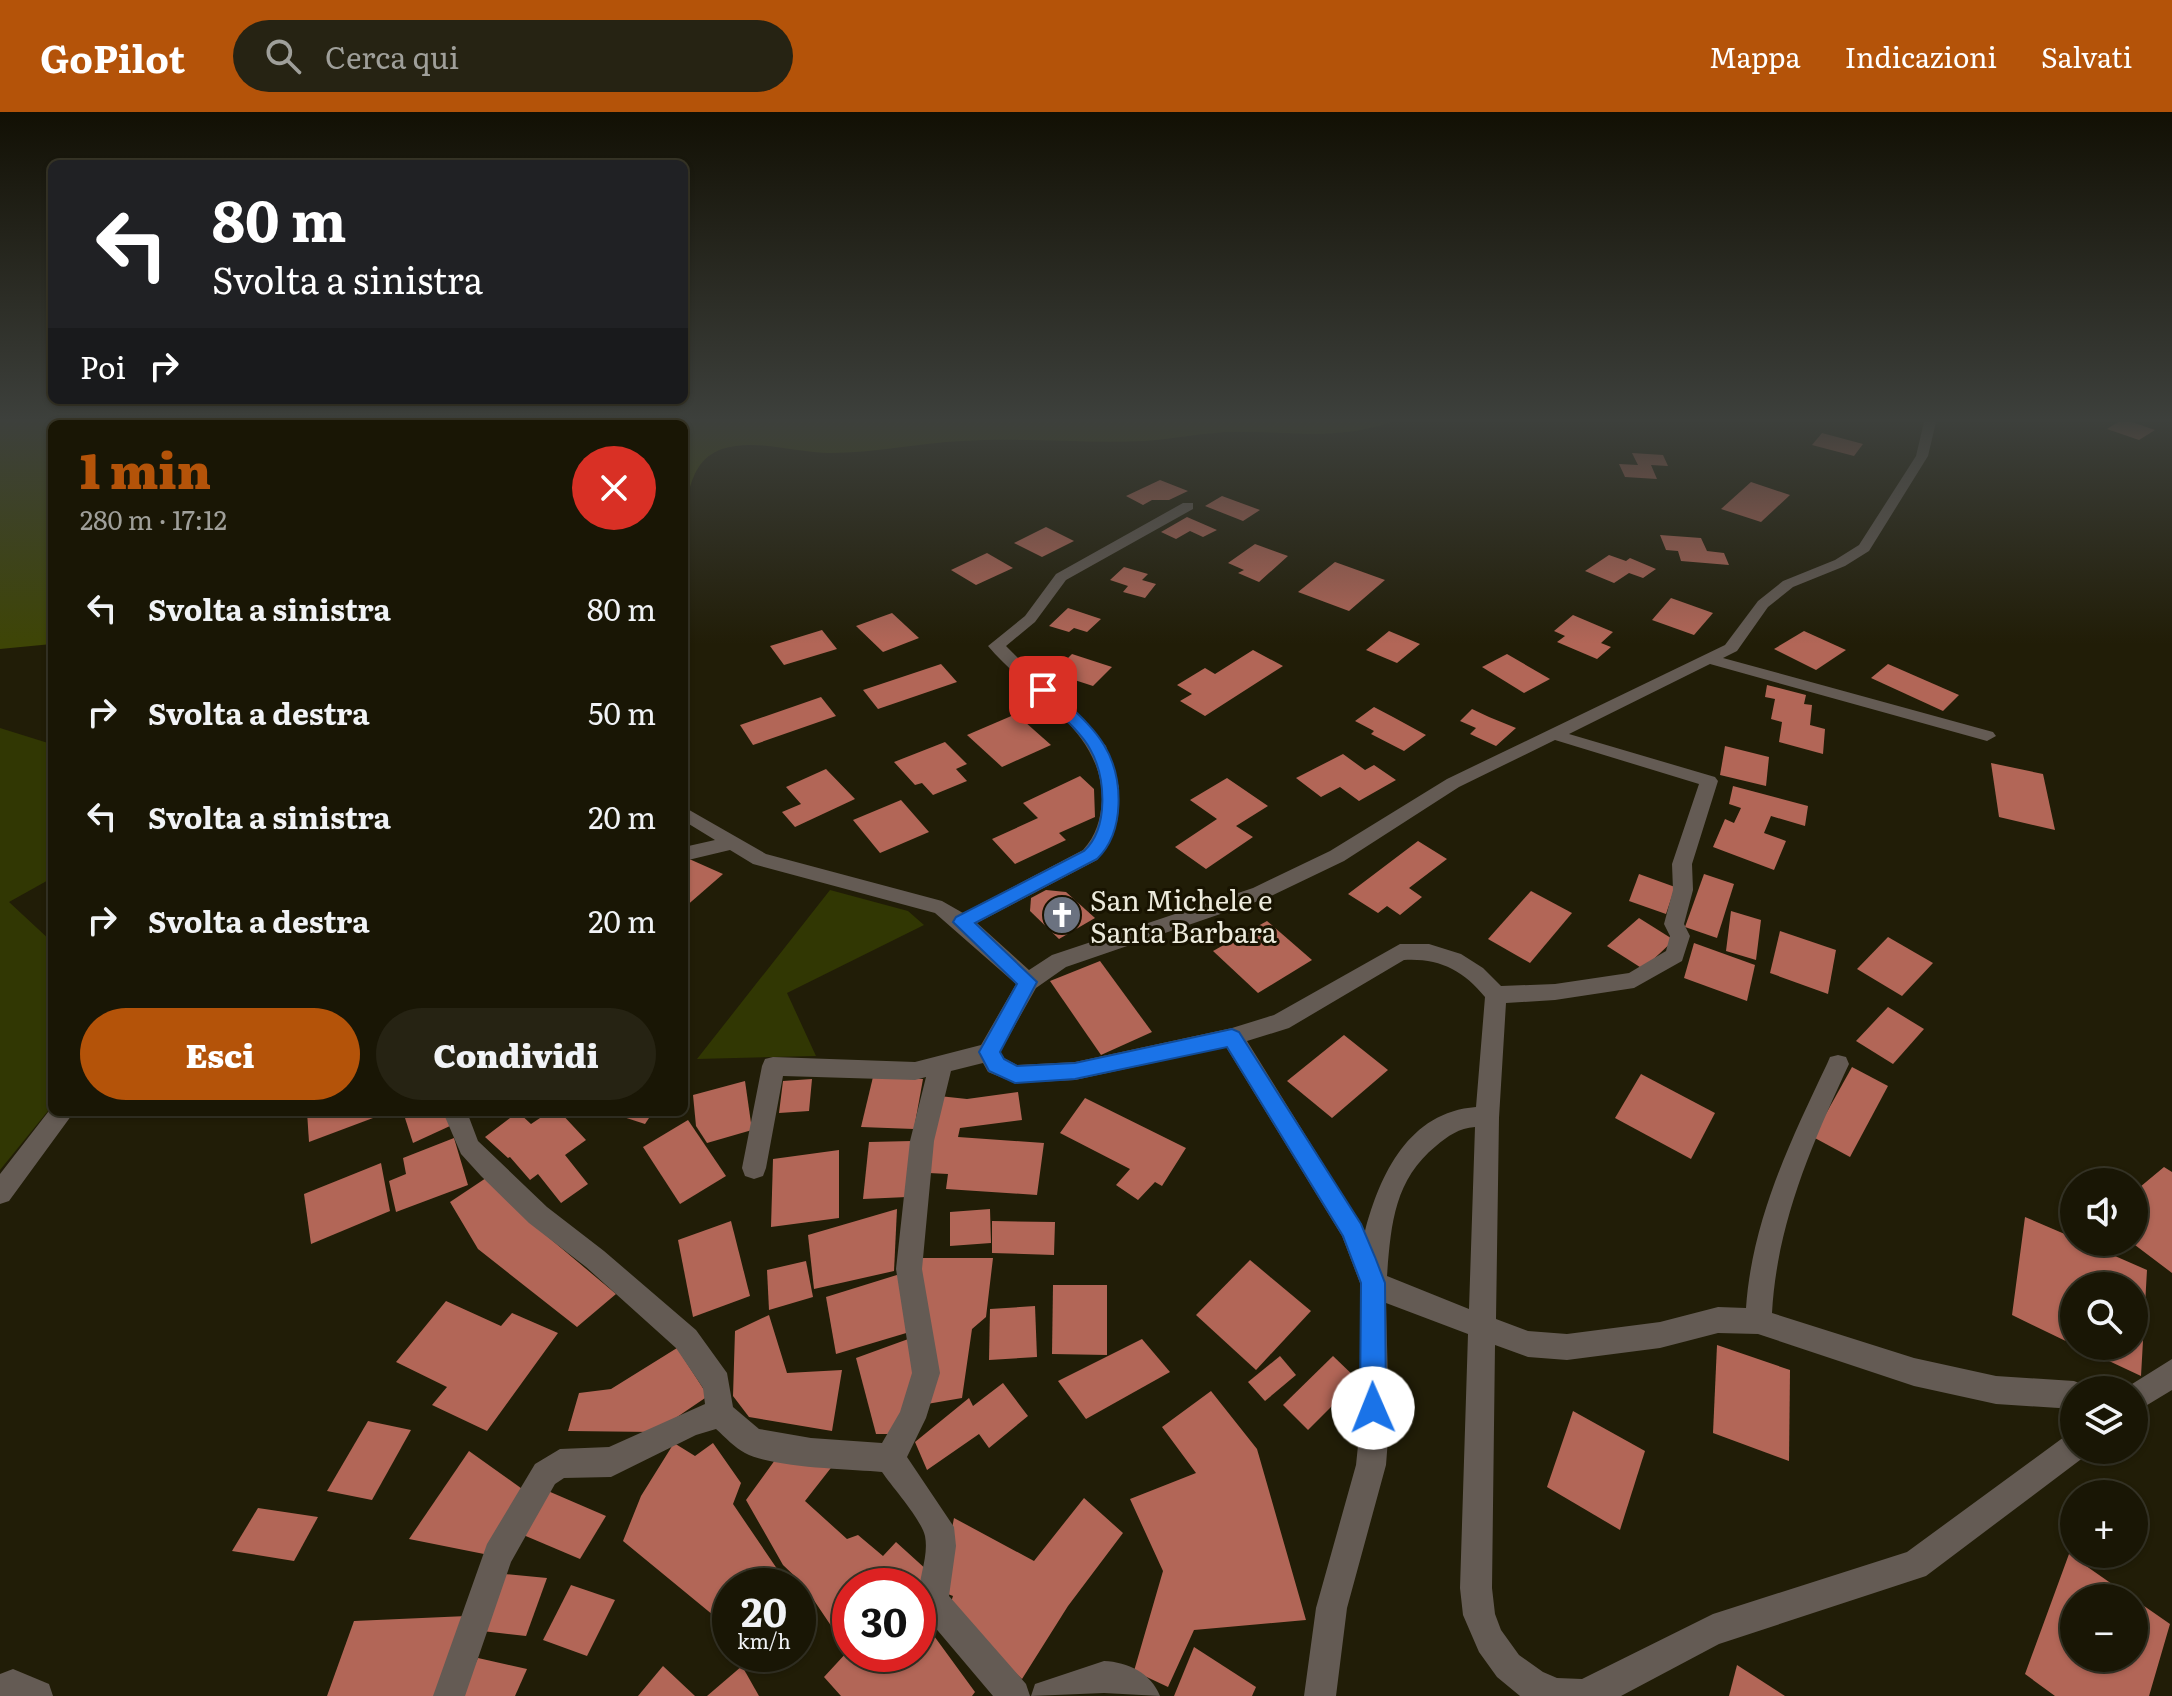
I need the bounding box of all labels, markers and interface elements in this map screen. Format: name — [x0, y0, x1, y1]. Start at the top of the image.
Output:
search box — [233, 20, 793, 92]
text: GoPilot — [40, 28, 185, 85]
icon: search — [261, 34, 305, 78]
text: Cerca qui — [325, 34, 459, 78]
text: Mappa — [1709, 35, 1801, 77]
text: Indicazioni — [1845, 35, 1997, 77]
text: Salvati — [2041, 35, 2132, 77]
text: 80 m — [212, 176, 347, 259]
icon: left — [80, 192, 184, 296]
text: Svolta a sinistra — [212, 252, 483, 305]
text: Poi — [80, 344, 126, 388]
icon: right — [142, 344, 186, 388]
text: 1 min — [80, 433, 211, 504]
button: close — [572, 446, 656, 530]
text: 280 m · 17:12 — [80, 499, 227, 538]
icon: left — [80, 586, 124, 630]
text: Svolta a sinistra — [148, 586, 391, 630]
text: 80 m — [587, 586, 656, 630]
pin — [1009, 656, 1077, 724]
icon: arrive — [1021, 668, 1065, 712]
icon: right — [80, 690, 124, 734]
text: Svolta a destra — [148, 690, 370, 734]
text: 50 m — [588, 690, 656, 734]
icon: left — [80, 794, 124, 838]
text: Svolta a sinistra — [148, 794, 391, 838]
text: 20 m — [588, 794, 656, 838]
place label: San Michele e Santa Barbara — [1090, 878, 1277, 952]
church icon: San Michele e Santa Barbara — [1041, 894, 1083, 936]
icon: right — [80, 898, 124, 942]
text: Svolta a destra — [148, 898, 370, 942]
text: 20 m — [588, 898, 656, 942]
button: Esci — [80, 1008, 360, 1100]
button: Condividi — [376, 1008, 656, 1100]
map controls — [2060, 1168, 2148, 1672]
button: sound — [2060, 1168, 2148, 1256]
button: search — [2060, 1272, 2148, 1360]
position arrow — [1331, 1366, 1415, 1450]
button: layers — [2060, 1376, 2148, 1464]
button: + — [2060, 1480, 2148, 1568]
speed limit sign: 30 — [832, 1568, 936, 1672]
text: 20 — [741, 1580, 787, 1639]
button: − — [2060, 1584, 2148, 1672]
text: km/h — [737, 1625, 791, 1655]

